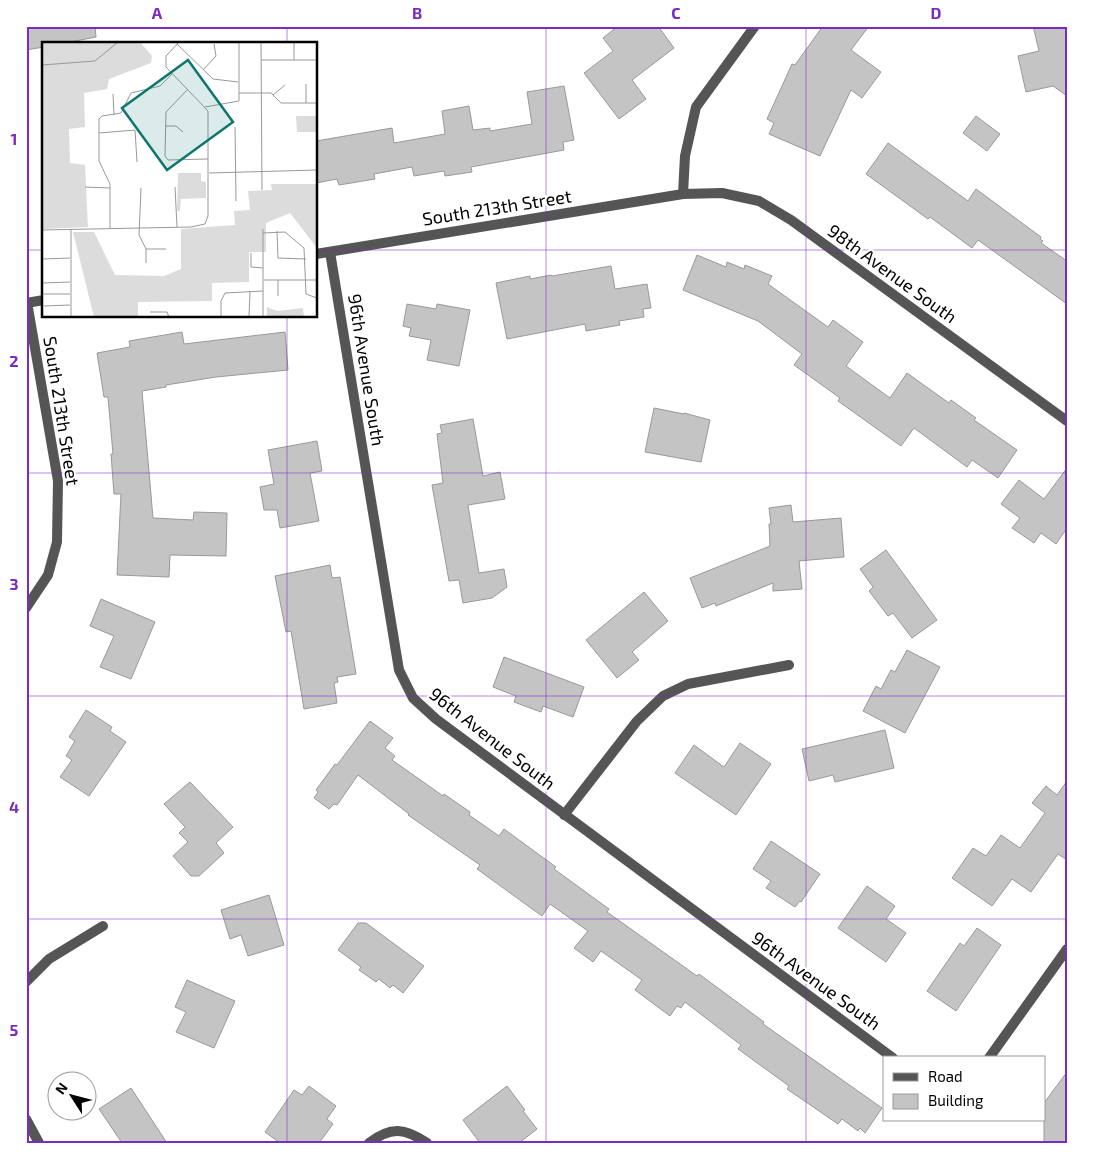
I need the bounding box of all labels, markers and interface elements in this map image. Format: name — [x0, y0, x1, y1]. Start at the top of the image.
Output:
text: A — [152, 3, 163, 22]
text: B — [412, 3, 422, 22]
text: C — [671, 3, 681, 22]
text: D — [931, 3, 942, 22]
inset map — [42, 42, 318, 318]
text: 1 — [11, 129, 17, 148]
street label: South 213th Street — [421, 184, 573, 230]
street label: 98th Avenue South — [824, 219, 961, 327]
street label: 96th Avenue South — [344, 292, 390, 447]
street label: South 213th Street — [39, 335, 85, 487]
text: 2 — [9, 351, 19, 370]
text: 3 — [9, 574, 19, 593]
street label: 96th Avenue South — [425, 682, 560, 794]
text: 4 — [9, 797, 19, 816]
street label: 96th Avenue South — [748, 926, 885, 1034]
text: 5 — [10, 1020, 19, 1039]
legend — [883, 1056, 1046, 1122]
text: Road — [928, 1067, 963, 1085]
north arrow — [48, 1072, 98, 1122]
text: N — [51, 1079, 71, 1097]
text: Building — [928, 1091, 984, 1109]

